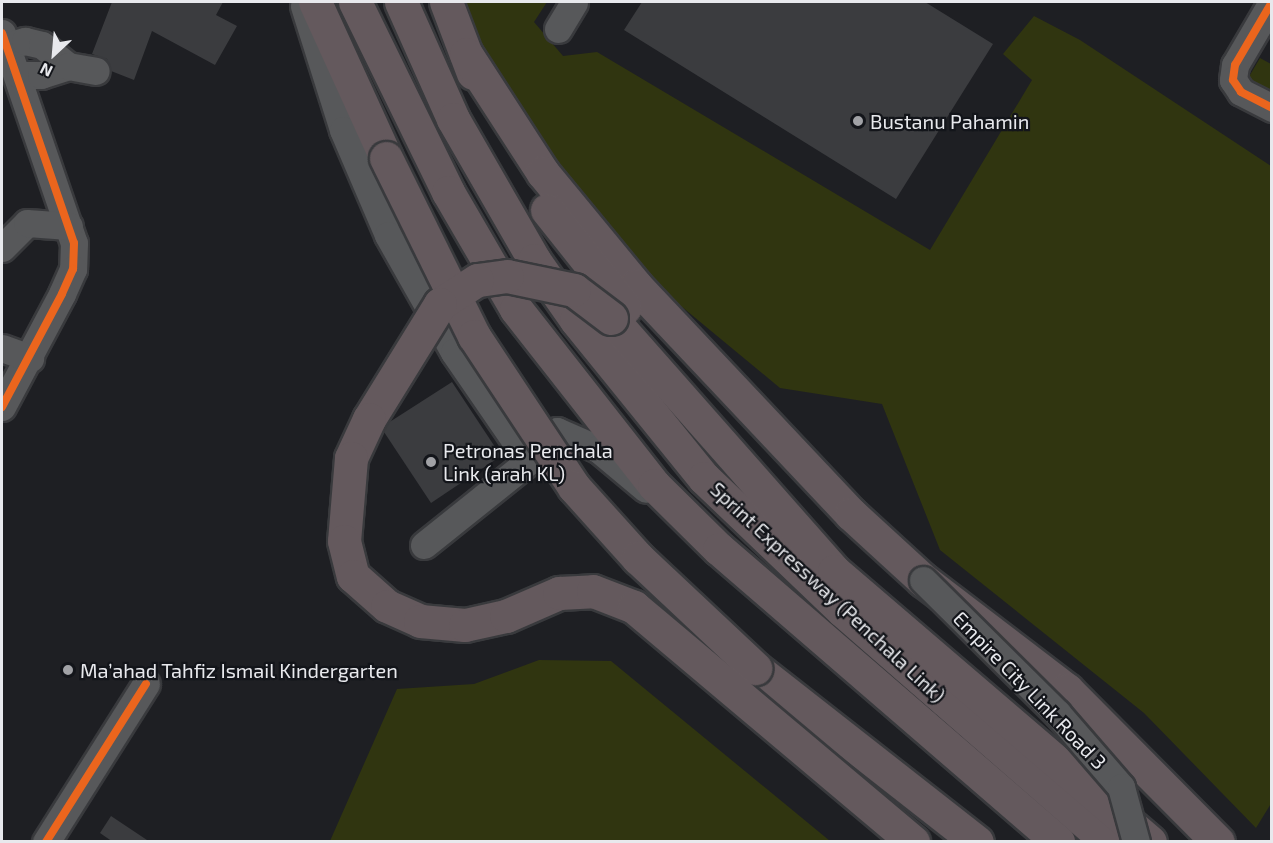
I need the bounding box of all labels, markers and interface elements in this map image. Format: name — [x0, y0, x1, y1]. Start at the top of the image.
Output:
north arrow — [24, 24, 84, 84]
text: N — [37, 60, 55, 82]
place label: Bustanu Pahamin — [870, 109, 1029, 133]
marker: Bustanu Pahamin — [851, 114, 865, 128]
place label: Petronas Penchala Link (arah KL) — [443, 438, 613, 485]
marker: Petronas Penchala Link (arah KL) — [424, 455, 438, 469]
street label: Sprint Expressway (Penchala Link) — [706, 477, 950, 707]
street label: Empire City Link Road 3 — [948, 606, 1112, 774]
place label: Ma’ahad Tahfiz Ismail Kindergarten — [80, 658, 399, 682]
marker: Ma’ahad Tahfiz Ismail Kindergarten — [61, 663, 75, 677]

